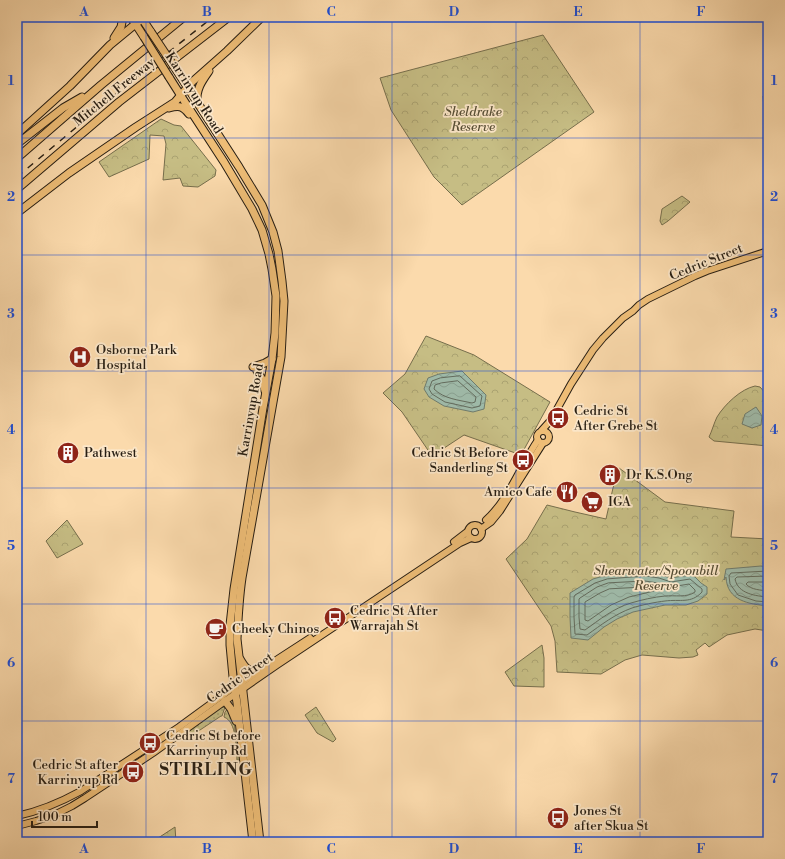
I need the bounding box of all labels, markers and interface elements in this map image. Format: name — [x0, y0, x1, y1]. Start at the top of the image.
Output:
text: A — [78, 4, 89, 20]
text: B — [202, 4, 212, 20]
text: C — [326, 4, 336, 20]
text: D — [449, 4, 459, 20]
text: E — [573, 4, 583, 20]
text: F — [696, 4, 706, 20]
street label: Karrinyup Road — [162, 49, 227, 137]
street label: Mitchell Freeway — [70, 54, 158, 130]
text: 1 — [8, 73, 15, 89]
text: 1 — [771, 73, 778, 89]
park label: Sheldrake Reserve — [444, 104, 502, 135]
text: 2 — [7, 189, 15, 205]
text: 2 — [770, 189, 778, 205]
street label: Cedric Street — [667, 240, 745, 284]
text: 3 — [7, 306, 15, 322]
text: 3 — [770, 306, 778, 322]
place label: Osborne Park Hospital — [96, 342, 178, 373]
hospital icon: Osborne Park Hospital — [67, 344, 93, 370]
street label: Karrinyup Road — [235, 362, 267, 458]
place label: Cedric St After Grebe St — [573, 403, 658, 434]
bus stop icon: Cedric St After Grebe St — [545, 405, 571, 431]
text: 4 — [7, 422, 16, 438]
text: 4 — [770, 422, 779, 438]
building icon: Pathwest — [55, 440, 81, 466]
place label: Pathwest — [84, 445, 137, 461]
place label: Cedric St Before Sanderling St — [411, 445, 508, 476]
bus stop icon: Cedric St Before Sanderling St — [510, 447, 536, 473]
building icon: Dr K.S.Ong — [597, 462, 623, 488]
place label: Dr K.S.Ong — [626, 467, 692, 483]
restaurant icon: Amico Cafe — [554, 479, 580, 505]
place label: Amico Cafe — [483, 484, 552, 500]
supermarket icon: IGA — [579, 489, 605, 515]
place label: IGA — [608, 494, 632, 510]
text: 5 — [7, 538, 15, 554]
text: 5 — [770, 538, 778, 554]
park label: Shearwater/Spoonbill Reserve — [594, 563, 719, 594]
place label: Cedric St After Warrajah St — [349, 603, 438, 634]
bus stop icon: Cedric St After Warrajah St — [322, 605, 348, 631]
cafe icon: Cheeky Chinos — [203, 616, 229, 642]
place label: Cheeky Chinos — [232, 621, 319, 637]
street label: Cedric Street — [204, 649, 277, 707]
text: 6 — [7, 655, 15, 671]
text: 6 — [770, 655, 778, 671]
place label: Cedric St before Karrinyup Rd — [166, 728, 261, 759]
bus stop icon: Cedric St before Karrinyup Rd — [137, 730, 163, 756]
place label: Cedric St after Karrinyup Rd — [33, 757, 119, 788]
bus stop icon: Cedric St after Karrinyup Rd — [120, 759, 146, 785]
district label: STIRLING — [159, 759, 253, 781]
text: 7 — [7, 771, 15, 787]
text: 7 — [770, 771, 778, 787]
scale bar — [32, 803, 97, 829]
place label: Jones St after Skua St — [573, 803, 649, 834]
bus stop icon: Jones St after Skua St — [545, 805, 571, 831]
text: 100 m — [38, 810, 72, 825]
text: A — [78, 841, 89, 857]
text: B — [202, 841, 212, 857]
text: C — [326, 841, 336, 857]
text: D — [449, 841, 459, 857]
text: E — [573, 841, 583, 857]
text: F — [696, 841, 706, 857]

